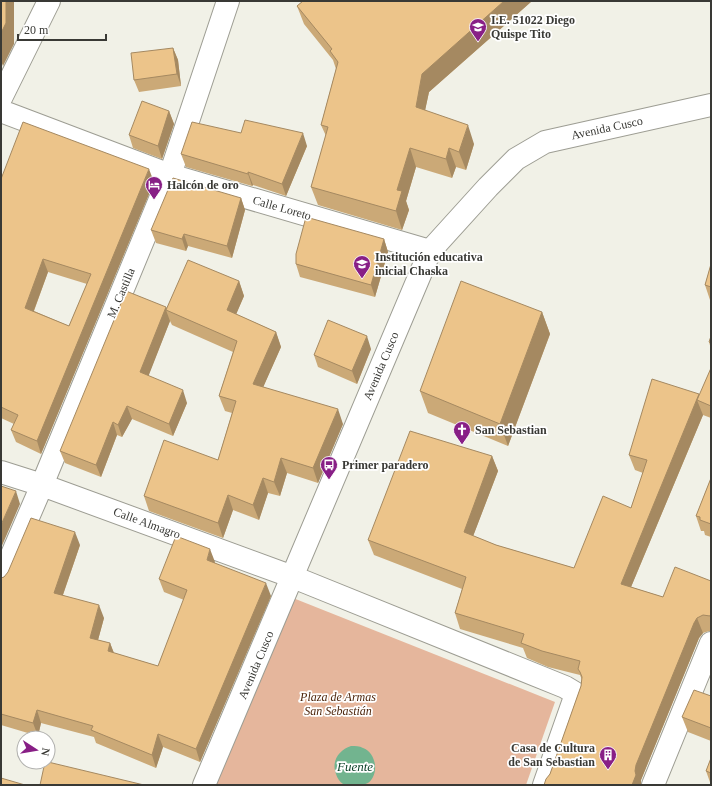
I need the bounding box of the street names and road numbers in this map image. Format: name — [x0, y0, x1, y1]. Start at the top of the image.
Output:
street label: Avenida Cusco — [570, 114, 644, 142]
street label: Calle Loreto — [251, 193, 313, 223]
street label: M. Castilla — [104, 265, 138, 320]
street label: Avenida Cusco — [360, 330, 402, 402]
street label: Calle Almagro — [112, 504, 182, 542]
street label: Avenida Cusco — [235, 629, 277, 701]

